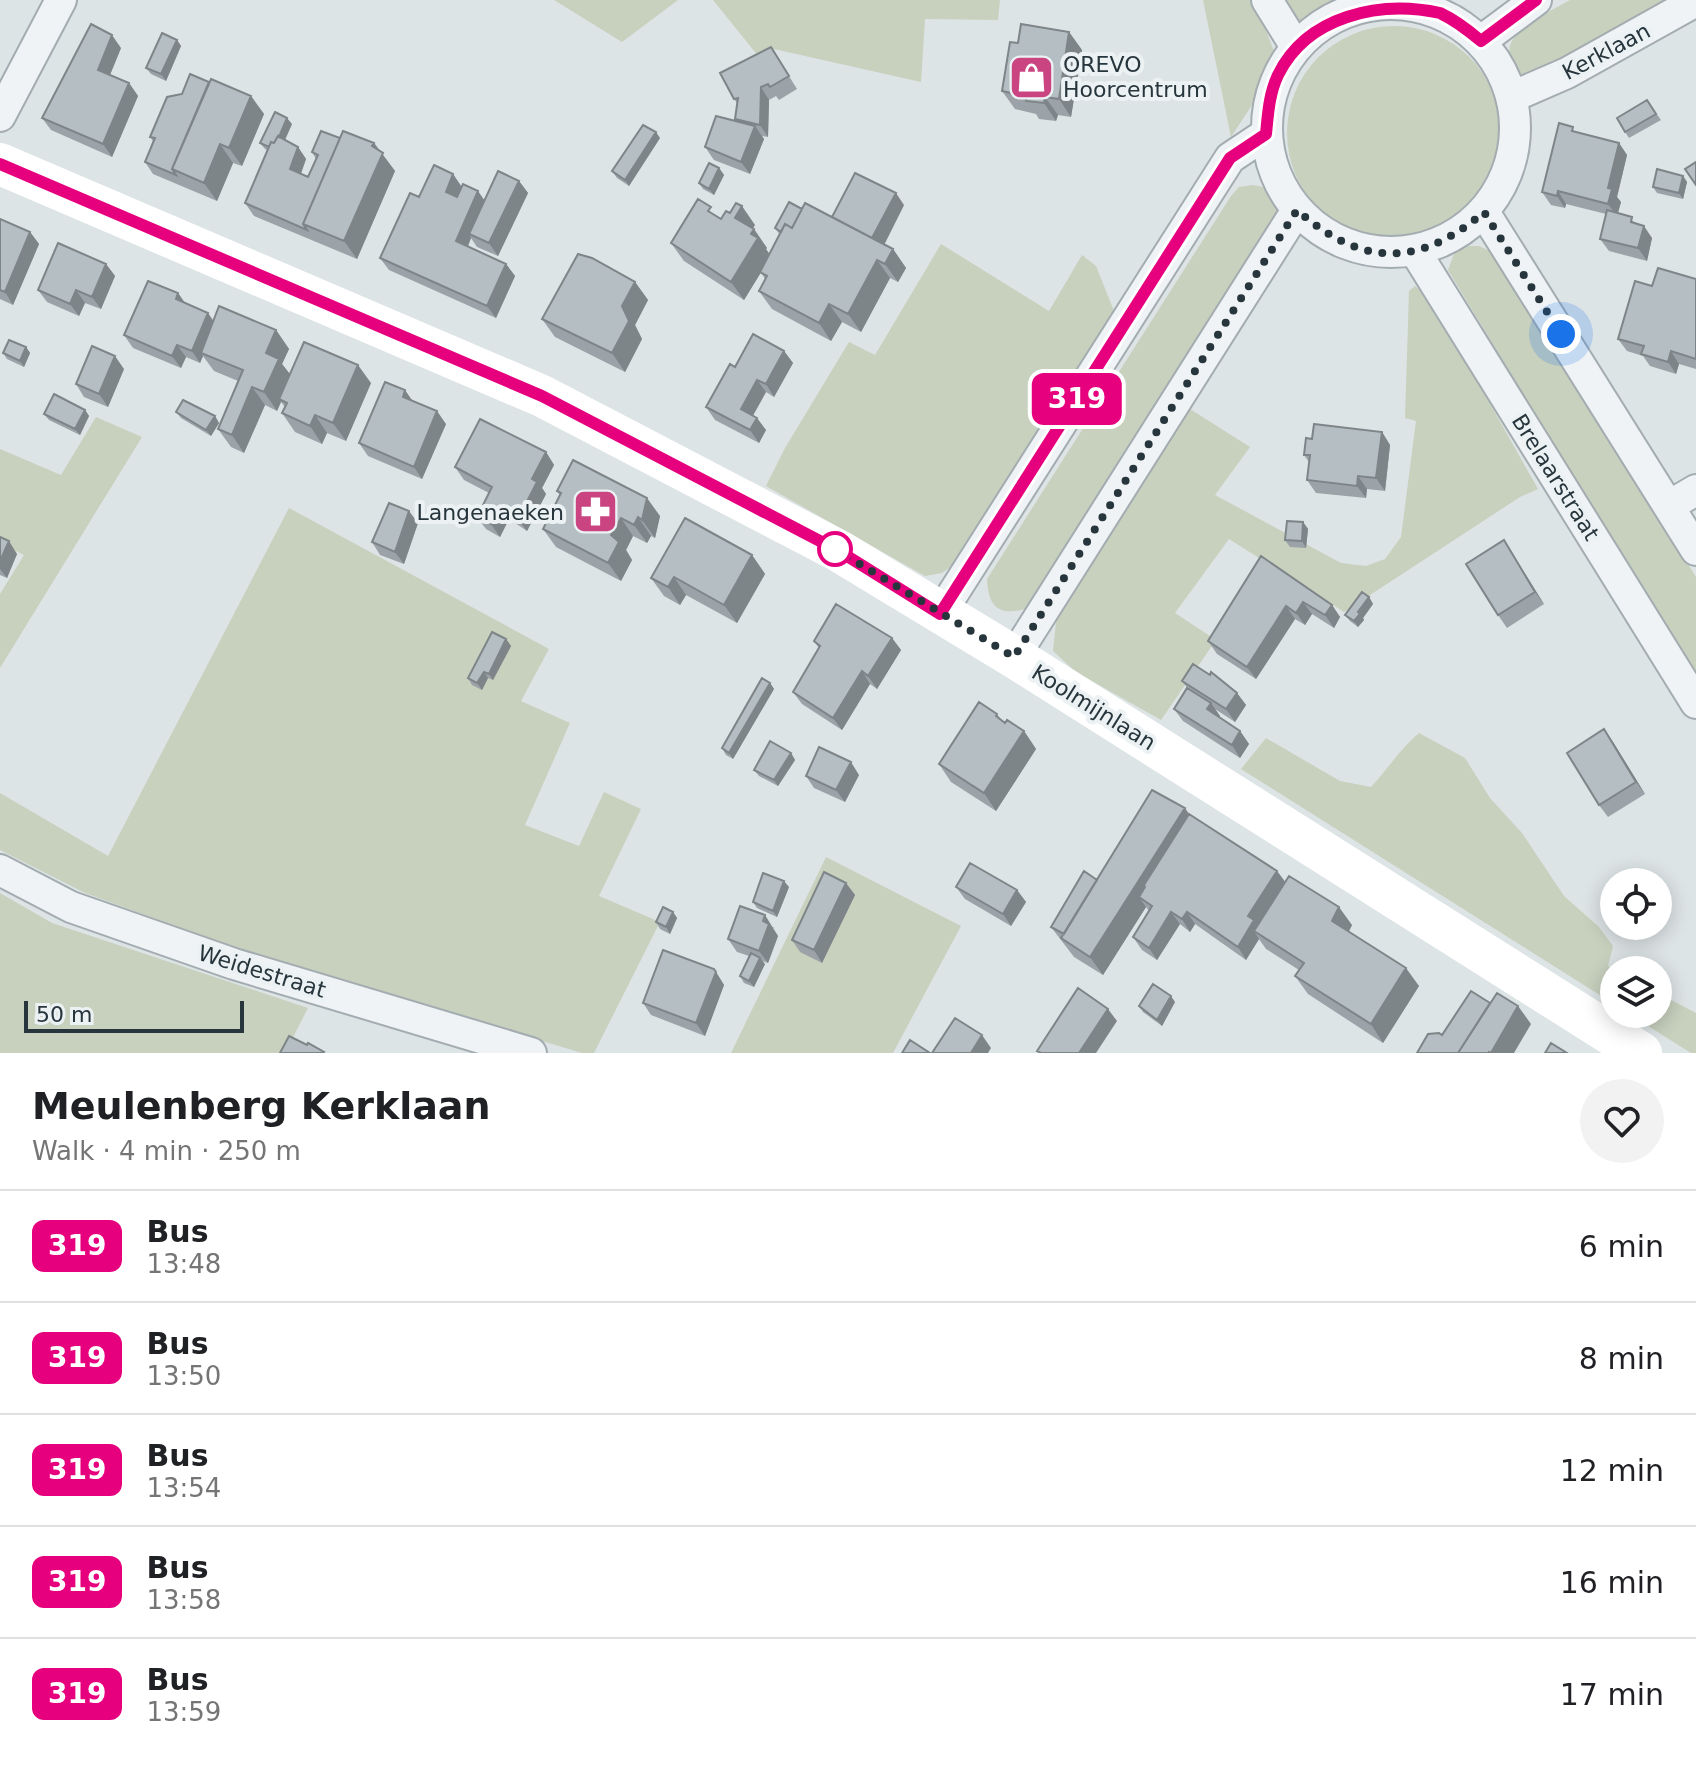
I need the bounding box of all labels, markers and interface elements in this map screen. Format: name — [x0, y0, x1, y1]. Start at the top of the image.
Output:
street label: Kerklaan — [1558, 18, 1654, 85]
place label: OREVO Hoorcentrum — [1063, 52, 1208, 102]
shop icon: OREVO Hoorcentrum — [1008, 53, 1056, 101]
your location — [1541, 314, 1581, 354]
line badge: 319 — [1031, 373, 1123, 425]
text: 319 — [1048, 382, 1106, 415]
street label: Brelaarstraat — [1507, 410, 1605, 545]
pharmacy icon: Langenaeken — [571, 488, 619, 536]
place label: Langenaeken — [416, 500, 564, 525]
unlabelled marker — [818, 532, 852, 566]
street label: Koolmijnlaan — [1027, 659, 1160, 755]
map controls — [1600, 868, 1672, 1028]
button: locate — [1600, 868, 1672, 940]
street label: Weidestraat — [195, 940, 329, 1003]
button: layers — [1600, 956, 1672, 1028]
scale bar — [24, 997, 244, 1033]
text: 50 m — [36, 1002, 92, 1027]
button: heart — [1580, 1079, 1664, 1163]
text: Meulenberg Kerklaan — [32, 1084, 491, 1128]
text: Walk · 4 min · 250 m — [32, 1136, 301, 1166]
text: Bus — [146, 1214, 209, 1249]
text: 319 — [48, 1229, 106, 1262]
text: 6 min — [1579, 1229, 1664, 1264]
text: 13:48 — [146, 1249, 221, 1279]
text: Bus — [146, 1326, 209, 1361]
text: 319 — [48, 1341, 106, 1374]
text: 8 min — [1579, 1341, 1664, 1376]
text: 13:50 — [146, 1361, 221, 1391]
text: Bus — [146, 1438, 209, 1473]
text: 319 — [48, 1453, 106, 1486]
text: 12 min — [1560, 1453, 1664, 1488]
text: 13:54 — [146, 1473, 221, 1503]
text: Bus — [146, 1550, 209, 1585]
text: 319 — [48, 1565, 106, 1598]
text: 16 min — [1560, 1565, 1664, 1600]
text: 13:58 — [146, 1585, 221, 1615]
text: Bus — [146, 1662, 209, 1697]
text: 319 — [48, 1677, 106, 1710]
text: 17 min — [1560, 1677, 1664, 1712]
text: 13:59 — [146, 1697, 221, 1727]

